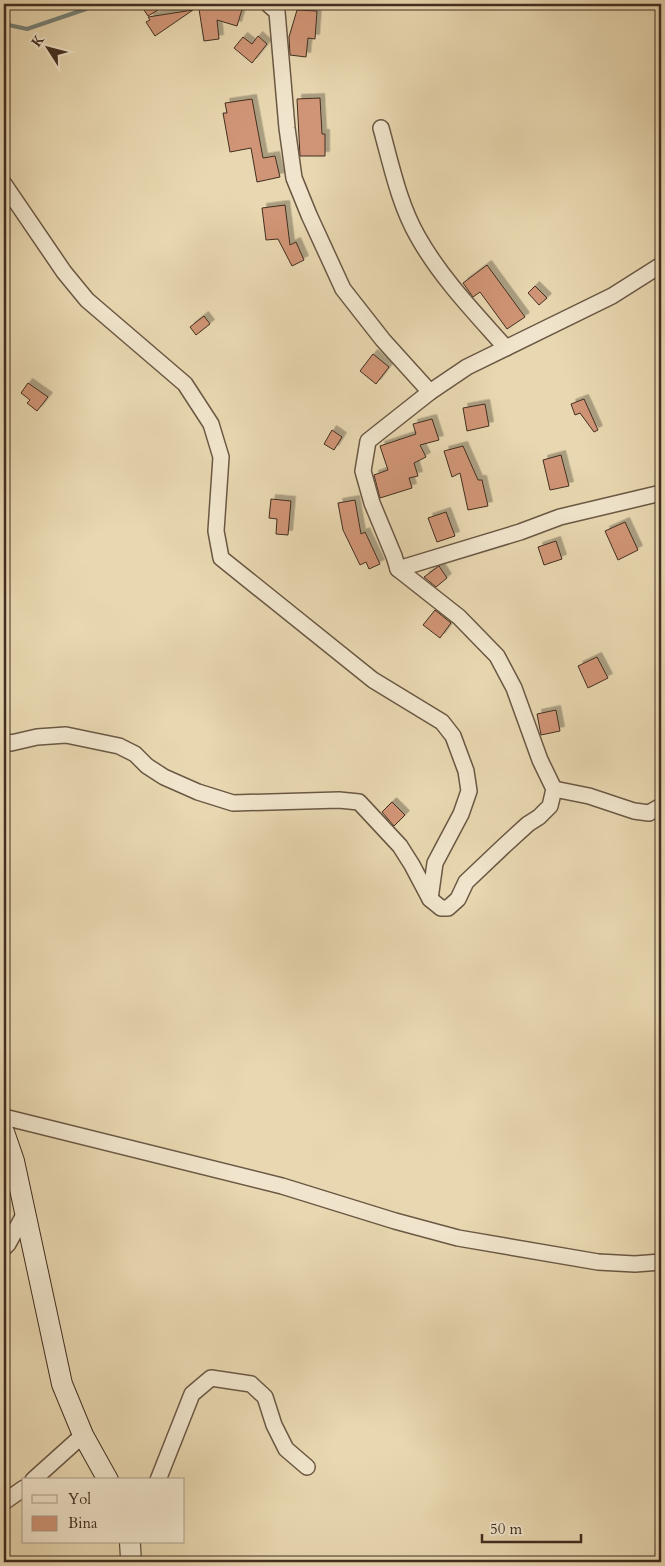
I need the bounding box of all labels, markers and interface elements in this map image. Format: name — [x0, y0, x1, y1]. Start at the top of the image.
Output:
north arrow — [22, 22, 72, 72]
text: K — [27, 30, 49, 51]
legend — [22, 1478, 185, 1544]
text: Yol — [68, 1489, 91, 1509]
scale bar — [482, 1511, 581, 1543]
text: Bina — [68, 1513, 98, 1533]
text: 50 m — [490, 1519, 522, 1539]

